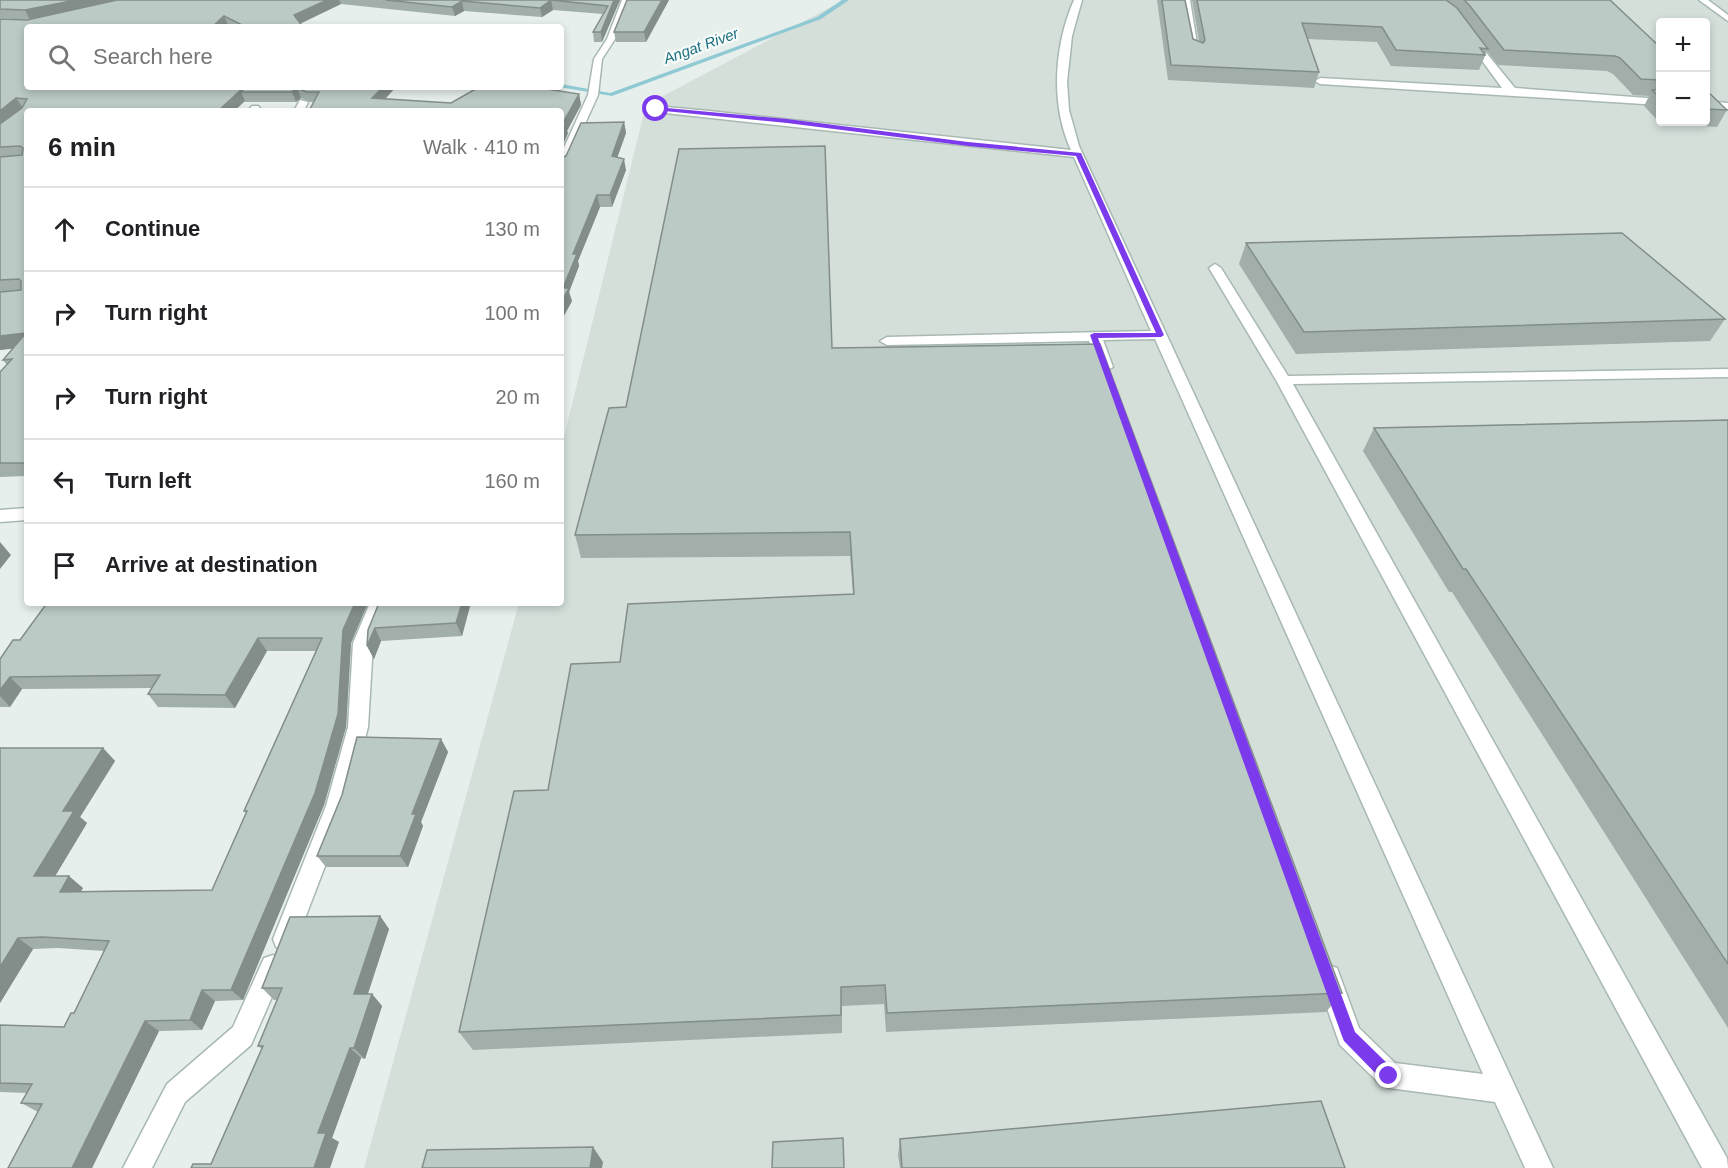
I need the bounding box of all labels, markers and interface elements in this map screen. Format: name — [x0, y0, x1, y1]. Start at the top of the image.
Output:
map controls — [1656, 18, 1710, 126]
button: + — [1656, 18, 1710, 72]
search box — [24, 24, 564, 90]
water label: Angat River — [660, 24, 741, 67]
icon: search — [45, 41, 78, 74]
text: Search here — [93, 44, 213, 69]
button: − — [1656, 72, 1710, 126]
route start — [642, 95, 668, 121]
text: 6 min — [48, 132, 116, 162]
text: Walk · 410 m — [423, 136, 540, 158]
icon: ahead — [48, 213, 81, 246]
text: Continue — [105, 216, 200, 241]
text: 130 m — [484, 218, 540, 240]
icon: right — [48, 297, 81, 330]
text: Turn right — [105, 300, 207, 325]
text: 100 m — [484, 302, 540, 324]
icon: right — [48, 381, 81, 414]
text: Turn right — [105, 384, 207, 409]
text: 20 m — [496, 386, 540, 408]
icon: left — [48, 465, 81, 498]
text: Turn left — [105, 468, 191, 493]
text: 160 m — [484, 470, 540, 492]
icon: arrive — [48, 549, 81, 582]
text: Arrive at destination — [105, 552, 318, 577]
route end — [1375, 1062, 1401, 1088]

